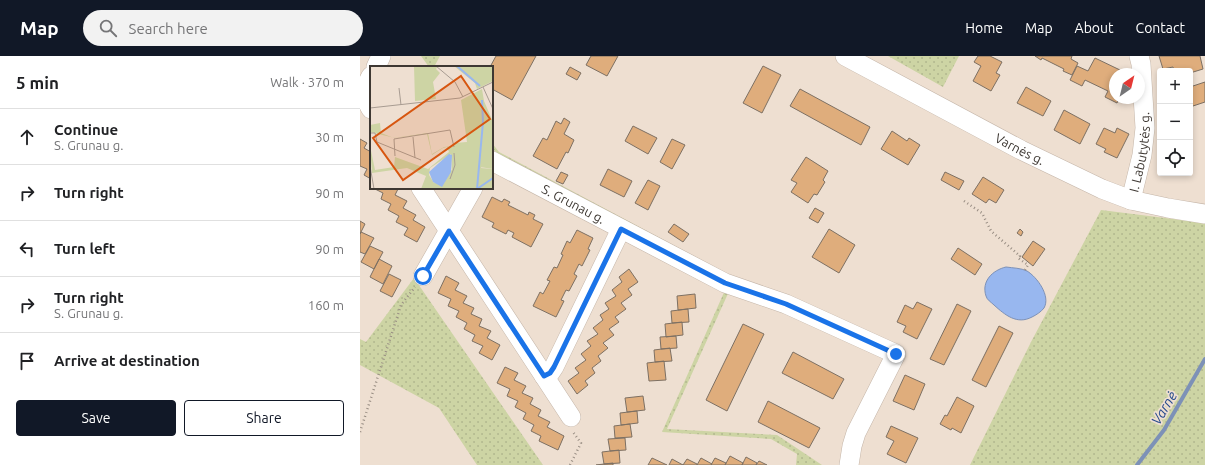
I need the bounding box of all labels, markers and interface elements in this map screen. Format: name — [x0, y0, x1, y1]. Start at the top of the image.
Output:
search box — [83, 10, 363, 46]
text: Map — [20, 17, 59, 39]
icon: search — [97, 17, 119, 39]
text: Search here — [129, 20, 208, 37]
text: Home — [965, 20, 1003, 36]
text: Map — [1025, 20, 1053, 36]
text: About — [1075, 20, 1114, 36]
text: Contact — [1136, 20, 1185, 36]
inset map — [370, 66, 493, 189]
north arrow — [1109, 68, 1145, 104]
map controls — [1157, 68, 1193, 176]
button: + — [1157, 68, 1193, 104]
text: 5 min — [16, 73, 59, 92]
text: Walk · 370 m — [270, 75, 344, 89]
button: − — [1157, 104, 1193, 140]
street label: I. Labutytės g. — [1126, 112, 1152, 193]
text: Continue — [54, 121, 118, 138]
icon: ahead — [16, 126, 38, 148]
text: 30 m — [315, 130, 344, 144]
street label: Varnės g. — [993, 130, 1047, 167]
text: S. Grunau g. — [54, 138, 123, 152]
button: locate — [1157, 140, 1193, 176]
street label: S. Grunau g. — [539, 181, 608, 226]
icon: right — [16, 182, 38, 204]
text: Turn right — [54, 184, 124, 201]
text: 90 m — [315, 186, 344, 200]
icon: left — [16, 238, 38, 260]
text: Turn left — [54, 240, 115, 257]
text: 90 m — [315, 242, 344, 256]
route start — [414, 267, 432, 285]
text: Turn right — [54, 289, 124, 306]
icon: right — [16, 294, 38, 316]
text: 160 m — [308, 298, 344, 312]
text: S. Grunau g. — [54, 306, 123, 320]
route end — [887, 345, 905, 363]
icon: arrive — [16, 350, 38, 372]
text: Arrive at destination — [54, 352, 200, 369]
water label: Varnė — [1148, 389, 1180, 427]
button: Save — [16, 400, 176, 436]
button: Share — [184, 400, 344, 436]

